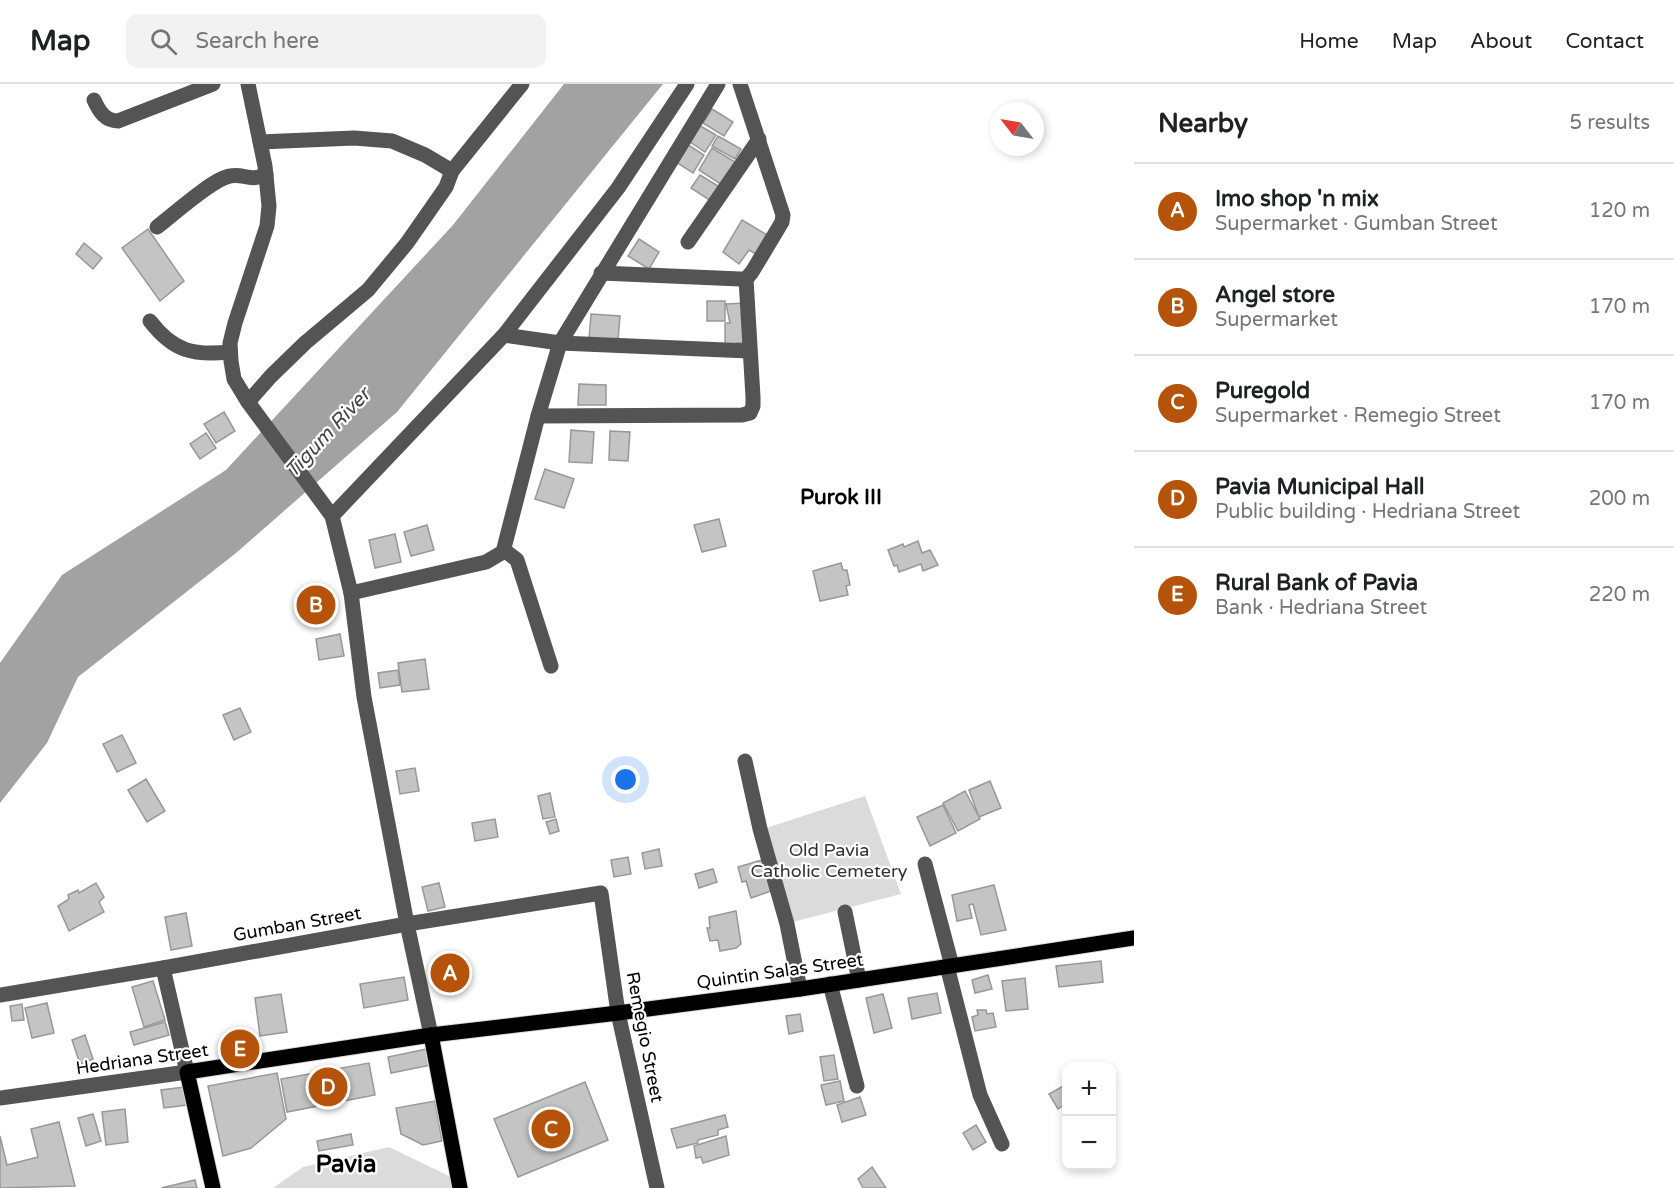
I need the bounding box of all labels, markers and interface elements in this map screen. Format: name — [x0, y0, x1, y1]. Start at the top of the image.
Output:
search box — [126, 14, 546, 68]
text: Map — [30, 24, 90, 58]
icon: search — [147, 25, 180, 58]
text: Search here — [195, 28, 319, 54]
text: Home — [1299, 29, 1359, 54]
text: Map — [1392, 29, 1437, 54]
text: About — [1470, 29, 1532, 54]
text: Contact — [1565, 29, 1644, 54]
north arrow — [990, 102, 1044, 156]
text: Nearby — [1158, 108, 1248, 139]
text: 5 results — [1570, 111, 1650, 135]
text: Imo shop 'n mix — [1215, 186, 1379, 212]
text: A — [1170, 199, 1185, 223]
text: 120 m — [1589, 199, 1650, 223]
text: Supermarket · Gumban Street — [1215, 212, 1498, 236]
text: Angel store — [1215, 282, 1335, 308]
text: B — [1171, 295, 1184, 319]
text: 170 m — [1589, 295, 1650, 319]
text: Supermarket — [1215, 308, 1338, 332]
text: Puregold — [1215, 378, 1310, 404]
water label: Tigum River — [280, 381, 377, 483]
text: C — [1171, 391, 1184, 415]
text: 170 m — [1589, 391, 1650, 415]
text: Supermarket · Remegio Street — [1215, 404, 1501, 428]
text: Pavia Municipal Hall — [1215, 474, 1424, 500]
district label: Purok III — [800, 485, 882, 510]
text: D — [1170, 487, 1185, 511]
text: 200 m — [1589, 487, 1650, 511]
text: Public building · Hedriana Street — [1215, 500, 1520, 524]
text: Rural Bank of Pavia — [1215, 570, 1418, 596]
pin: B — [296, 582, 336, 628]
text: E — [1171, 583, 1184, 607]
text: 220 m — [1589, 583, 1650, 607]
text: Bank · Hedriana Street — [1215, 596, 1427, 620]
your location — [611, 765, 640, 794]
park label: Old Pavia Catholic Cemetery — [750, 839, 908, 882]
street label: Gumban Street — [231, 902, 363, 946]
street label: Quintin Salas Street — [695, 948, 865, 994]
pin: A — [430, 950, 470, 996]
street label: Remegio Street — [622, 970, 668, 1104]
pin: E — [220, 1026, 260, 1072]
street label: Hedriana Street — [74, 1039, 210, 1079]
map controls — [1062, 1062, 1116, 1170]
button: + — [1062, 1062, 1116, 1116]
pin: D — [308, 1064, 348, 1110]
pin: C — [532, 1106, 570, 1152]
button: − — [1062, 1116, 1116, 1170]
district label: Pavia — [316, 1150, 376, 1179]

